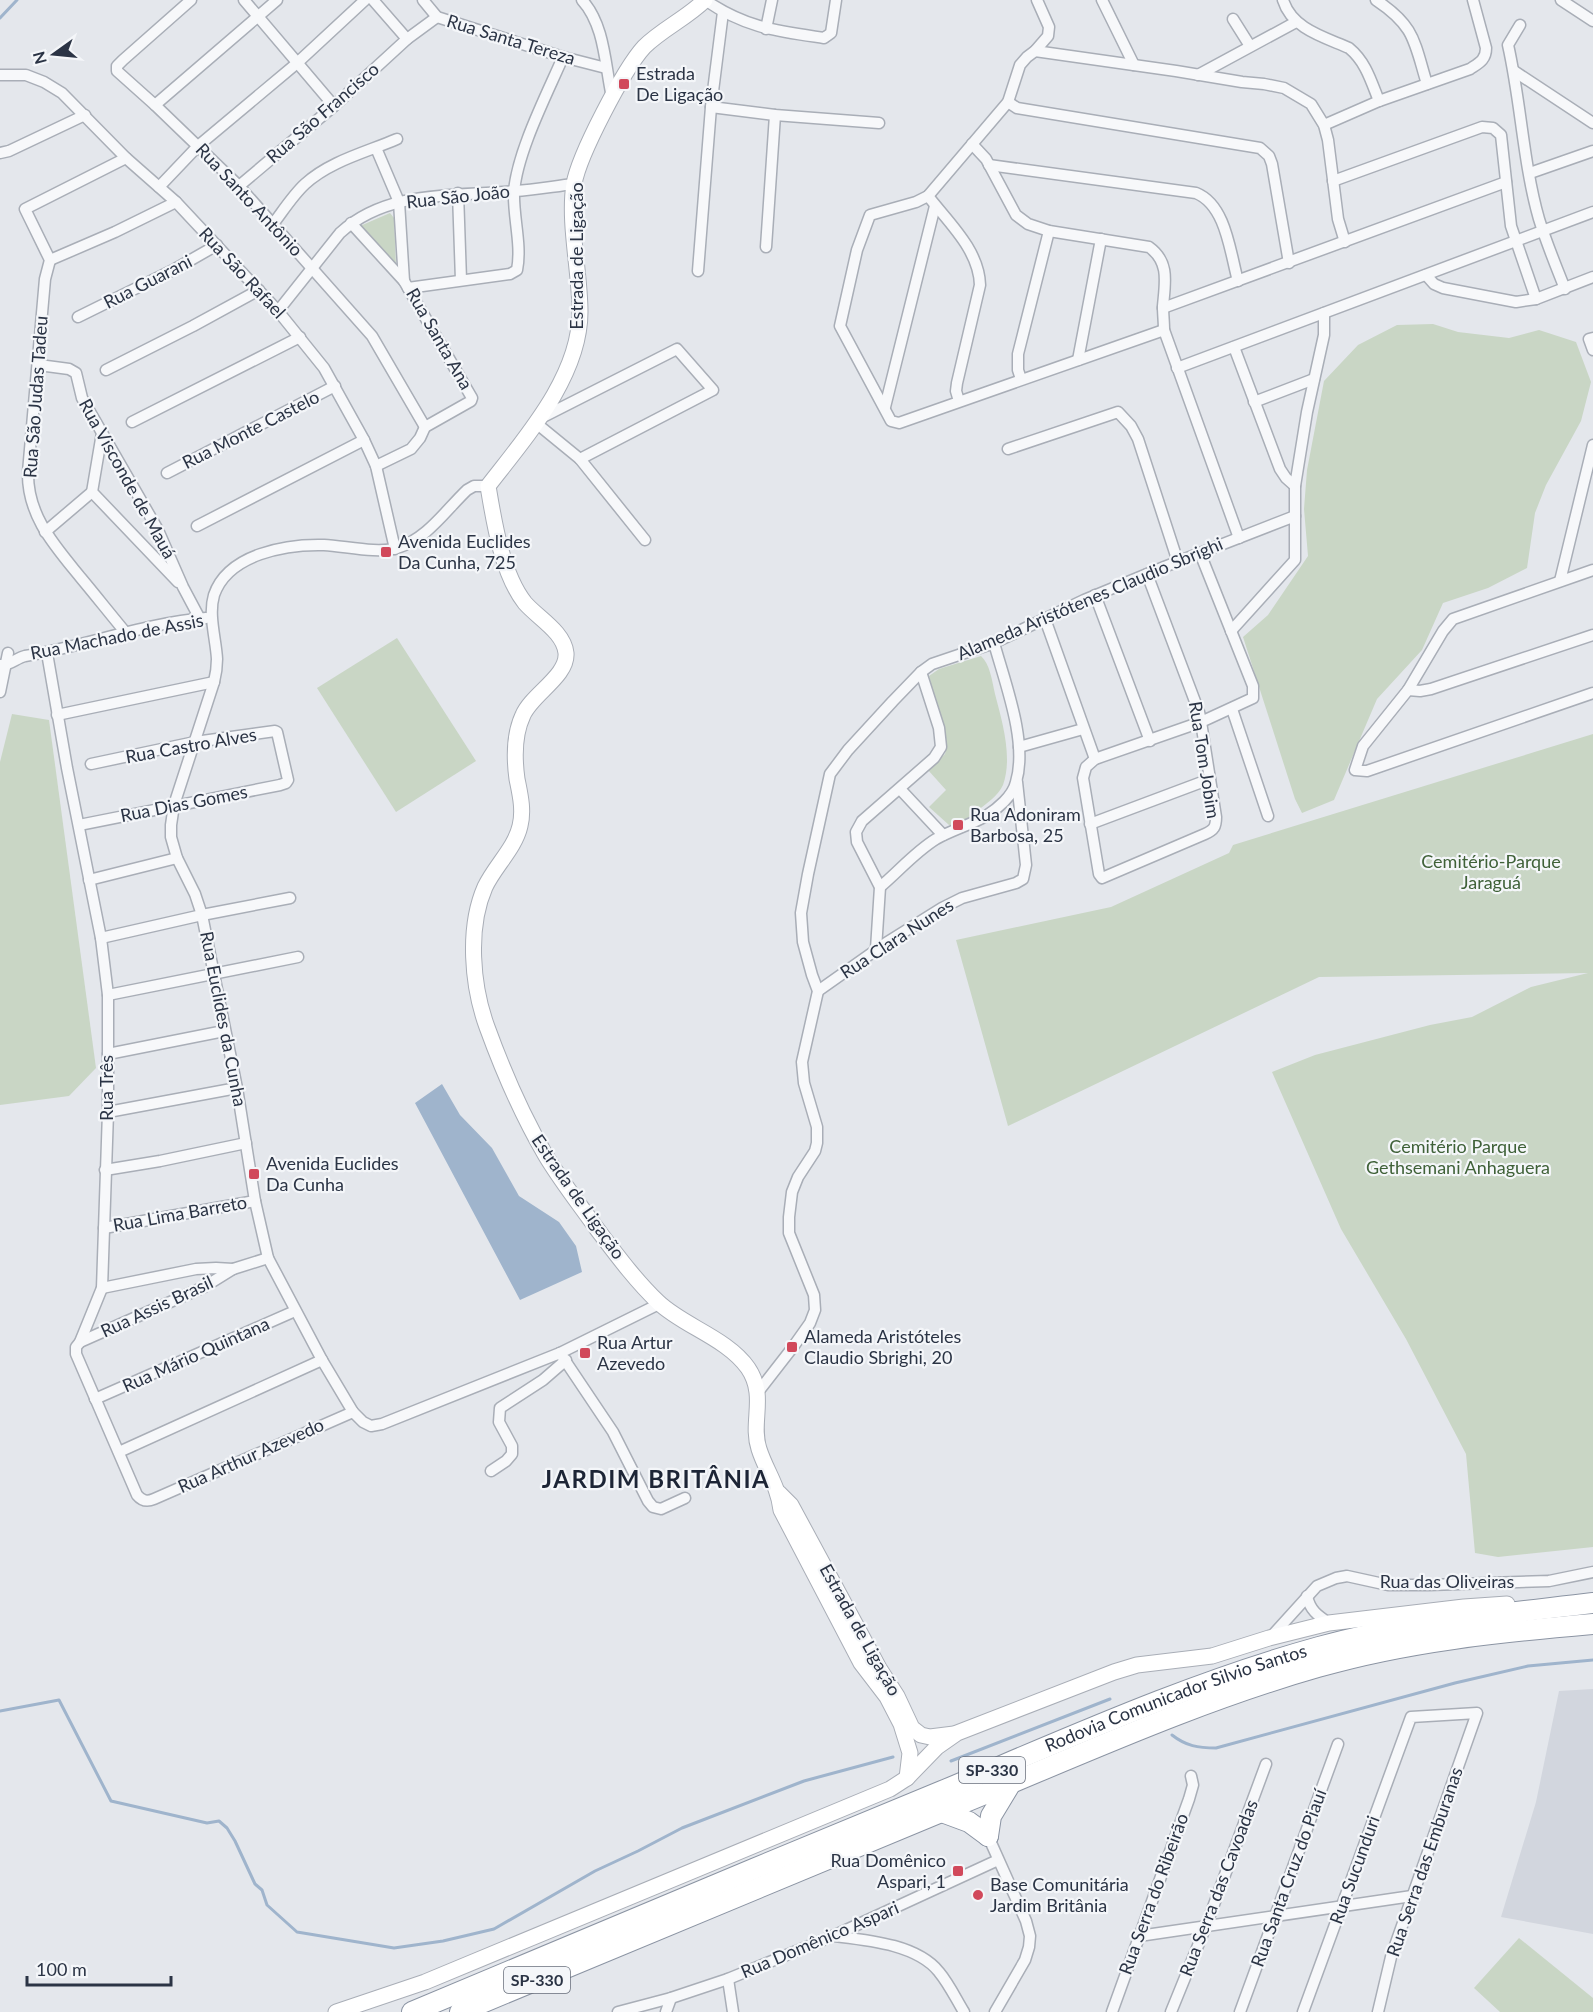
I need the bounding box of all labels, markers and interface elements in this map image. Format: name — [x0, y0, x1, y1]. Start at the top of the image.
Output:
street label: Rua Santa Tereza — [444, 9, 578, 69]
north arrow — [24, 24, 84, 84]
text: N — [28, 50, 50, 66]
street label: Rua São Francisco — [262, 57, 383, 167]
place label: Estrada De Ligação — [636, 62, 723, 105]
marker: Estrada De Ligação — [617, 77, 631, 91]
street label: Rua Santo Antônio — [192, 138, 308, 261]
street label: Rua São João — [405, 180, 511, 212]
street label: Estrada de Ligação — [565, 182, 587, 330]
street label: Rua São Rafael — [195, 222, 291, 323]
street label: Rua Guarani — [100, 249, 195, 313]
street label: Rua Santa Ana — [402, 284, 478, 393]
street label: Rua São Judas Tadeu — [18, 315, 52, 479]
street label: Rua Monte Castelo — [178, 385, 323, 473]
street label: Rua Visconde de Mauá — [75, 395, 181, 562]
place label: Avenida Euclides Da Cunha, 725 — [398, 530, 531, 573]
street label: Alameda Aristótenes Claudio Sbrighi — [953, 532, 1226, 664]
marker: Avenida Euclides Da Cunha, 725 — [379, 545, 393, 559]
street label: Rua Machado de Assis — [28, 608, 205, 664]
street label: Rua Tom Jobim — [1185, 700, 1225, 820]
street label: Rua Castro Alves — [124, 723, 258, 767]
street label: Rua Dias Gomes — [118, 780, 249, 826]
place label: Rua Adoniram Barbosa, 25 — [970, 803, 1081, 846]
marker: Rua Adoniram Barbosa, 25 — [951, 818, 965, 832]
park label: Cemitério-Parque Jaraguá — [1421, 850, 1561, 893]
street label: Rua Clara Nunes — [836, 893, 957, 983]
street label: Rua Euclides da Cunha — [196, 929, 252, 1108]
street label: Rua Três — [95, 1055, 117, 1121]
street label: Estrada de Ligação — [528, 1130, 630, 1263]
park label: Cemitério Parque Gethsemani Anhaguera — [1366, 1135, 1550, 1178]
place label: Avenida Euclides Da Cunha — [266, 1152, 399, 1195]
marker: Avenida Euclides Da Cunha — [247, 1167, 261, 1181]
street label: Rua Lima Barreto — [111, 1190, 249, 1236]
street label: Rua Assis Brasil — [97, 1270, 216, 1342]
street label: Rua Mário Quintana — [119, 1312, 272, 1396]
place label: Alameda Aristóteles Claudio Sbrighi, 20 — [804, 1325, 962, 1368]
place label: Rua Artur Azevedo — [597, 1331, 673, 1374]
marker: Alameda Aristóteles Claudio Sbrighi, 20 — [785, 1340, 799, 1354]
marker: Rua Artur Azevedo — [578, 1346, 592, 1360]
street label: Rua Arthur Azevedo — [174, 1413, 327, 1497]
district label: JARDIM BRITÂNIA — [542, 1464, 770, 1493]
street label: Estrada de Ligação — [816, 1560, 906, 1699]
street label: Rua das Oliveiras — [1380, 1570, 1515, 1592]
street label: Rodovia Comunicador Silvio Santos — [1041, 1639, 1309, 1756]
road number: SP-330 — [959, 1757, 1025, 1783]
street label: Rua Serra das Emburanas — [1381, 1764, 1467, 1959]
street label: Rua Santa Cruz do Piauí — [1246, 1785, 1331, 1970]
street label: Rua Serra das Cavoadas — [1174, 1796, 1262, 1979]
street label: Rua Serra do Ribeirão — [1114, 1810, 1192, 1977]
street label: Rua Sucunduri — [1324, 1812, 1384, 1927]
place label: Rua Domênico Aspari, 1 — [830, 1849, 946, 1892]
marker: Rua Domênico Aspari, 1 — [951, 1864, 965, 1878]
place label: Base Comunitária Jardim Britânia — [990, 1873, 1129, 1916]
marker: Base Comunitária Jardim Britânia — [971, 1888, 985, 1902]
street label: Rua Domênico Aspari — [737, 1896, 902, 1982]
scale bar — [27, 1949, 171, 1987]
text: 100 m — [36, 1958, 87, 1980]
road number: SP-330 — [504, 1967, 570, 1993]

